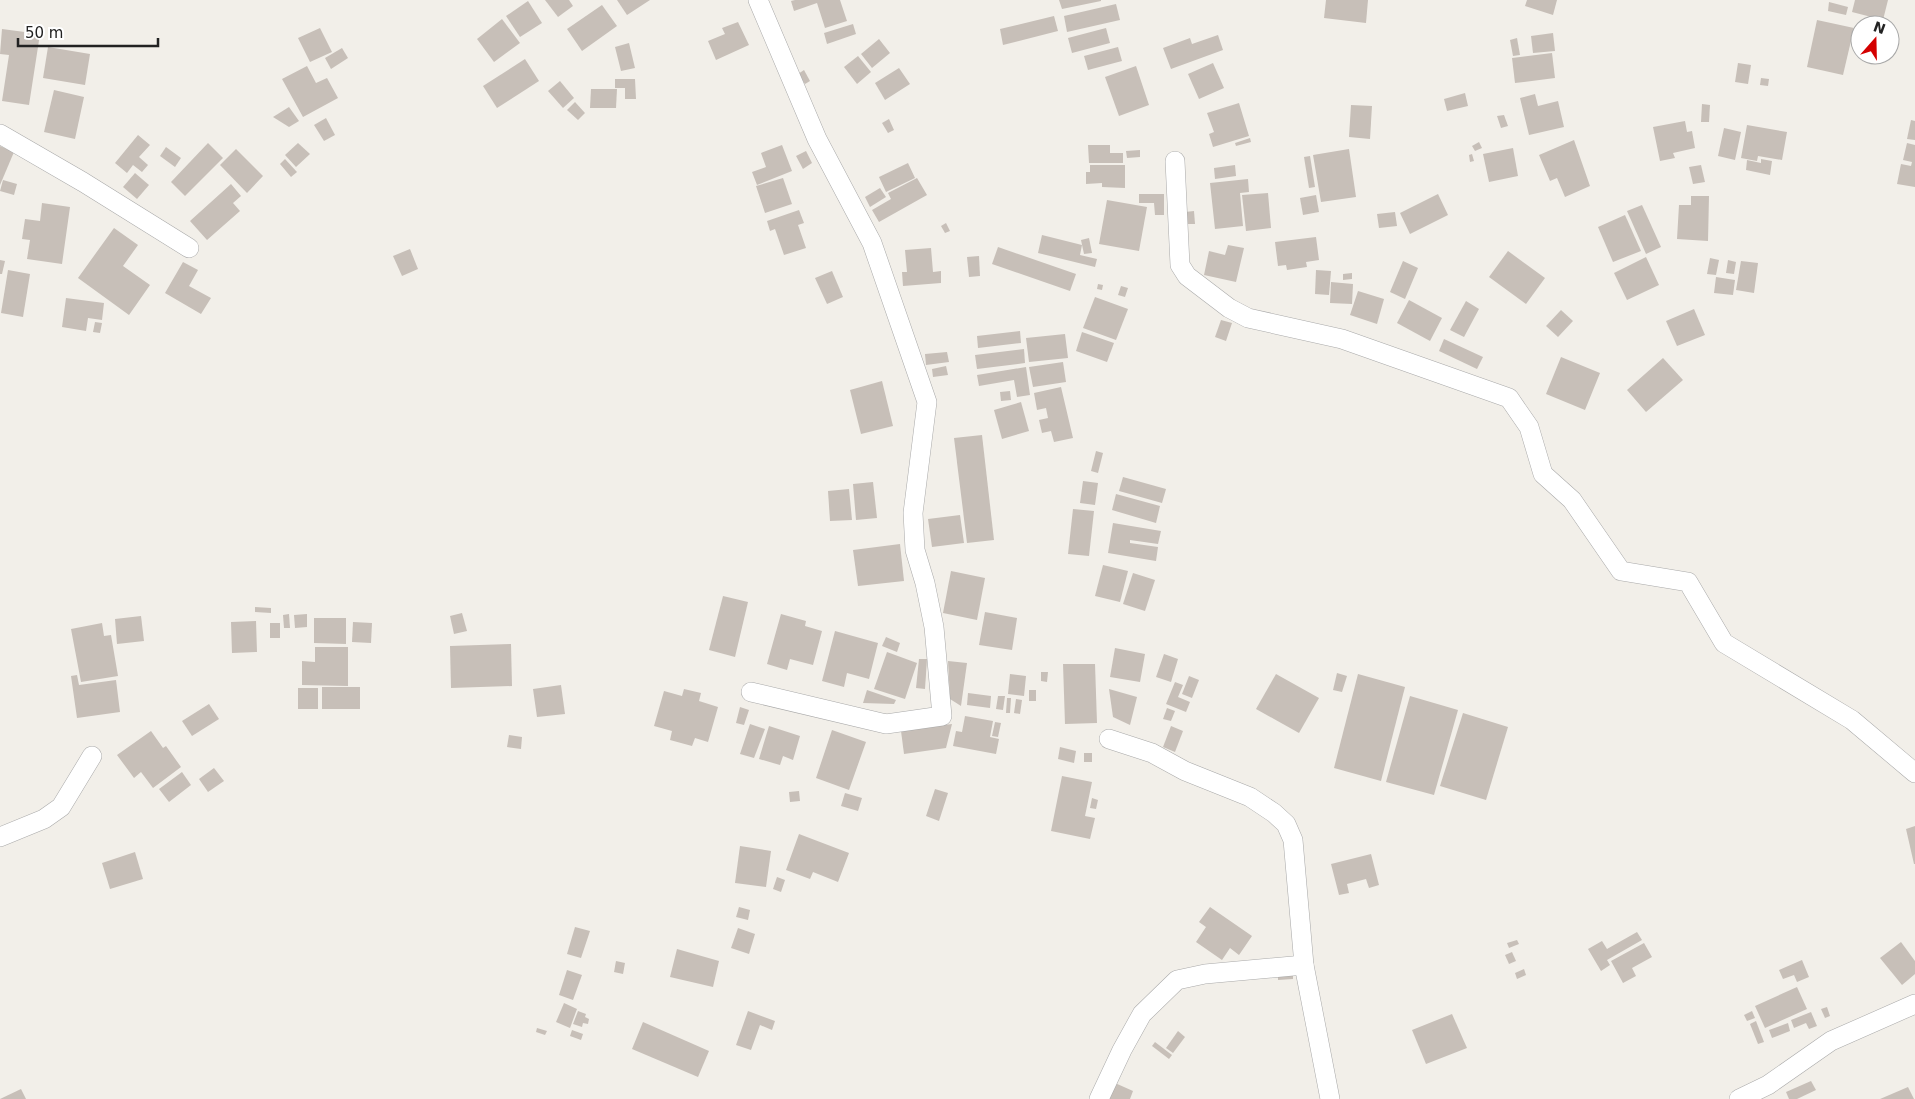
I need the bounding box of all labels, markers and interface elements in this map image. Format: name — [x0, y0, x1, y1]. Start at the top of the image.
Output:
scale bar — [18, 15, 158, 47]
north arrow — [1850, 15, 1900, 65]
text: N — [1871, 18, 1888, 37]
text: 50 m — [25, 24, 63, 42]

